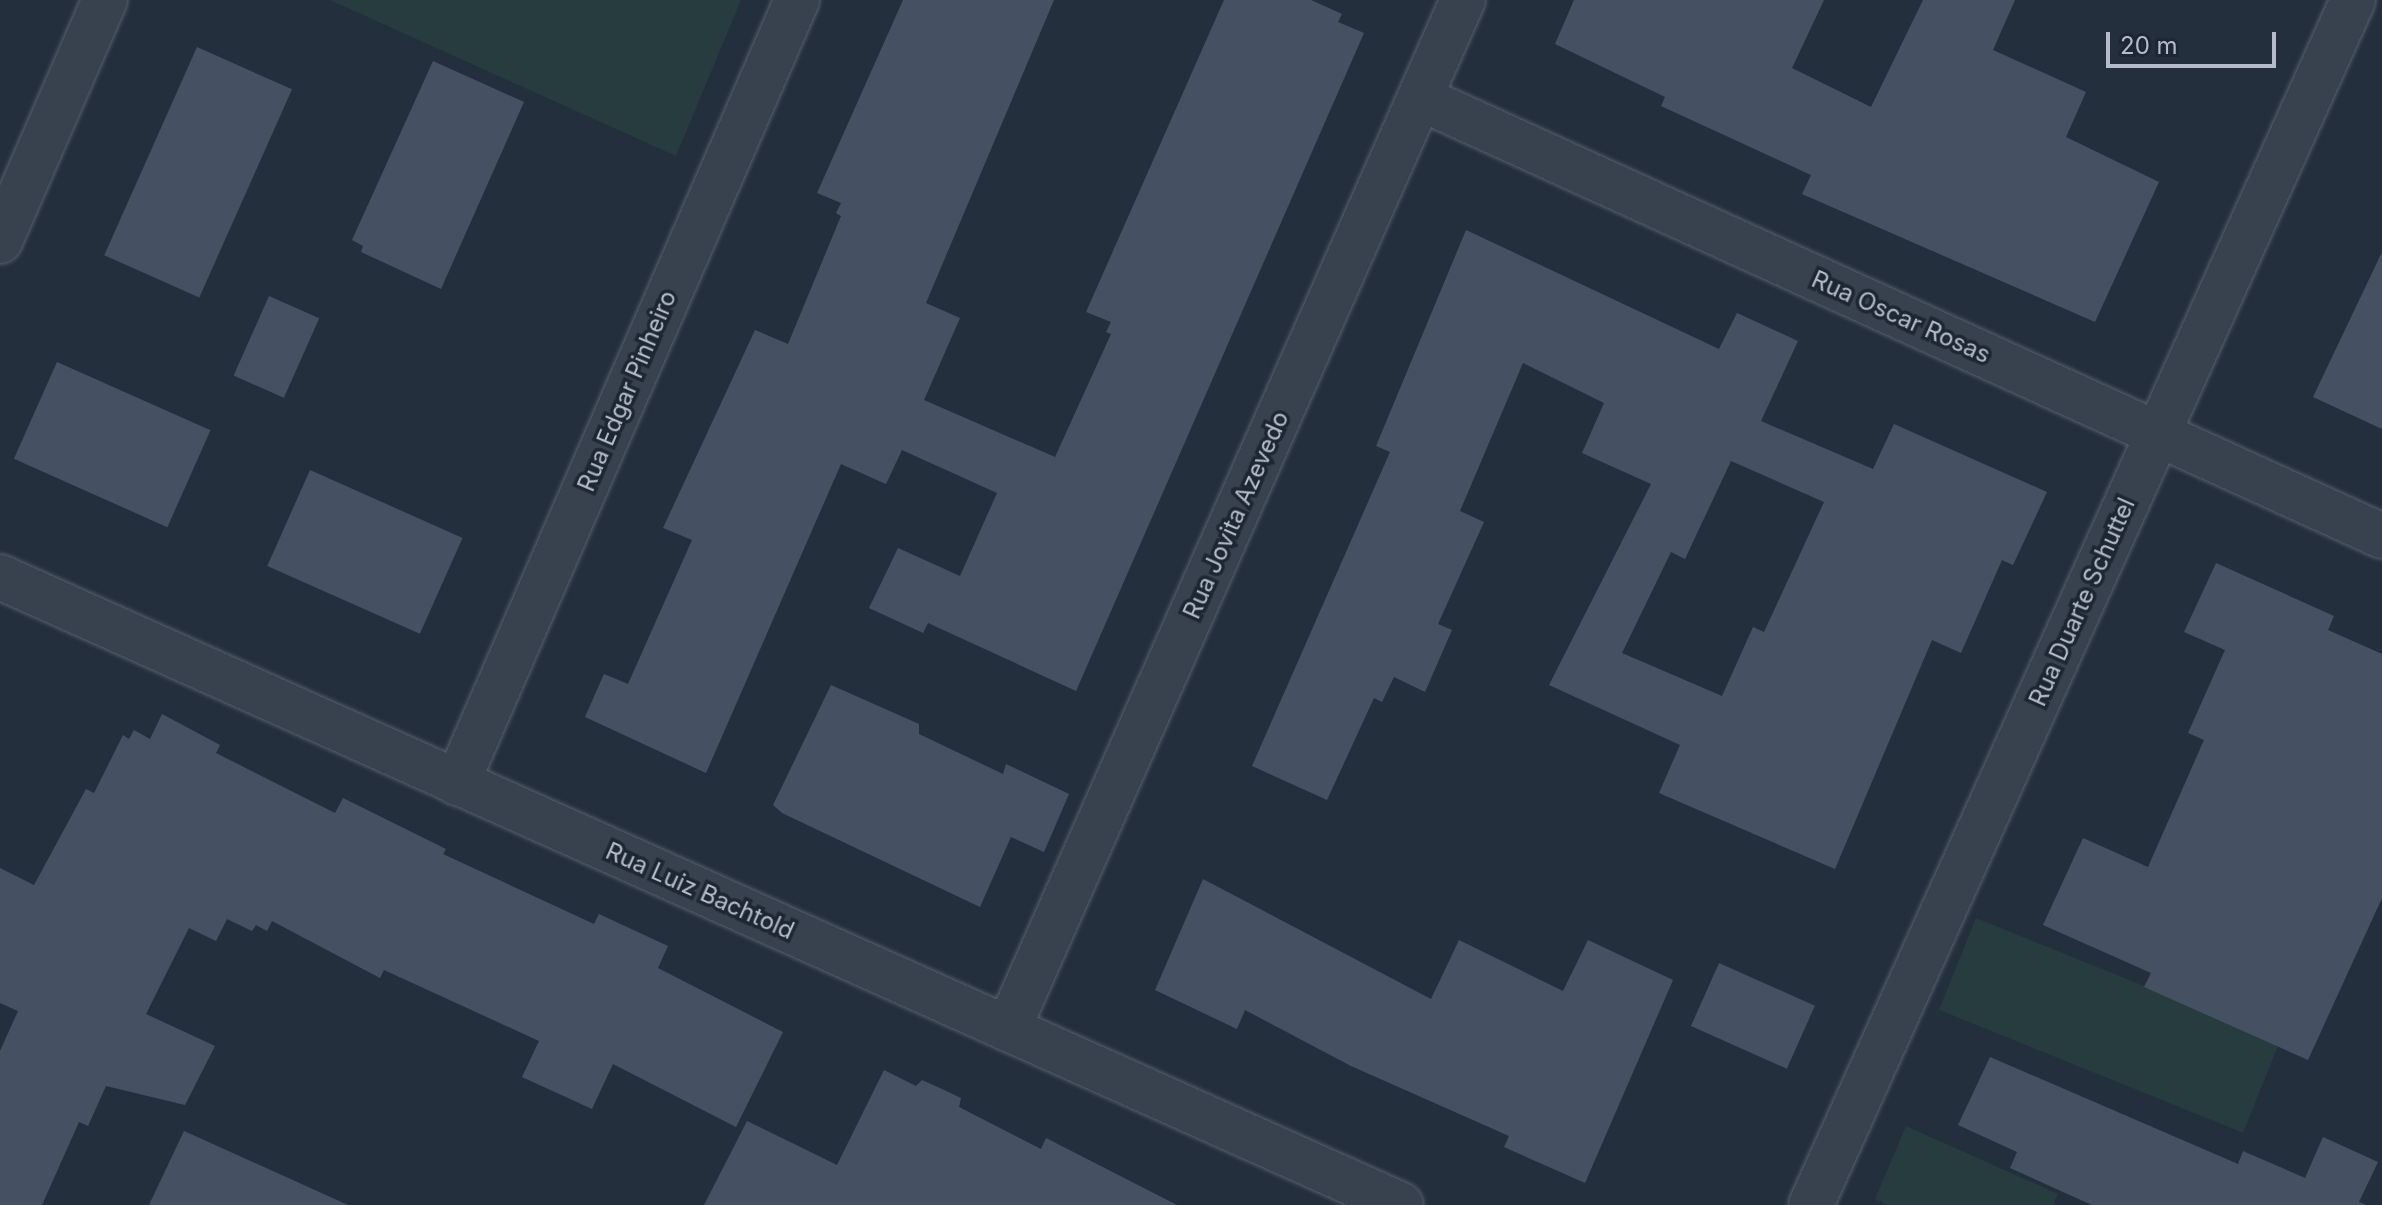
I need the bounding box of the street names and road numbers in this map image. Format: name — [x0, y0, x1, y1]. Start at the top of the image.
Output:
street label: Rua Oscar Rosas — [1807, 265, 1995, 369]
street label: Rua Edgar Pinheiro — [572, 286, 682, 496]
street label: Rua Jovita Azevedo — [1177, 407, 1295, 623]
street label: Rua Duarte Schuttel — [2023, 493, 2141, 711]
street label: Rua Luiz Bachtold — [601, 837, 799, 945]

